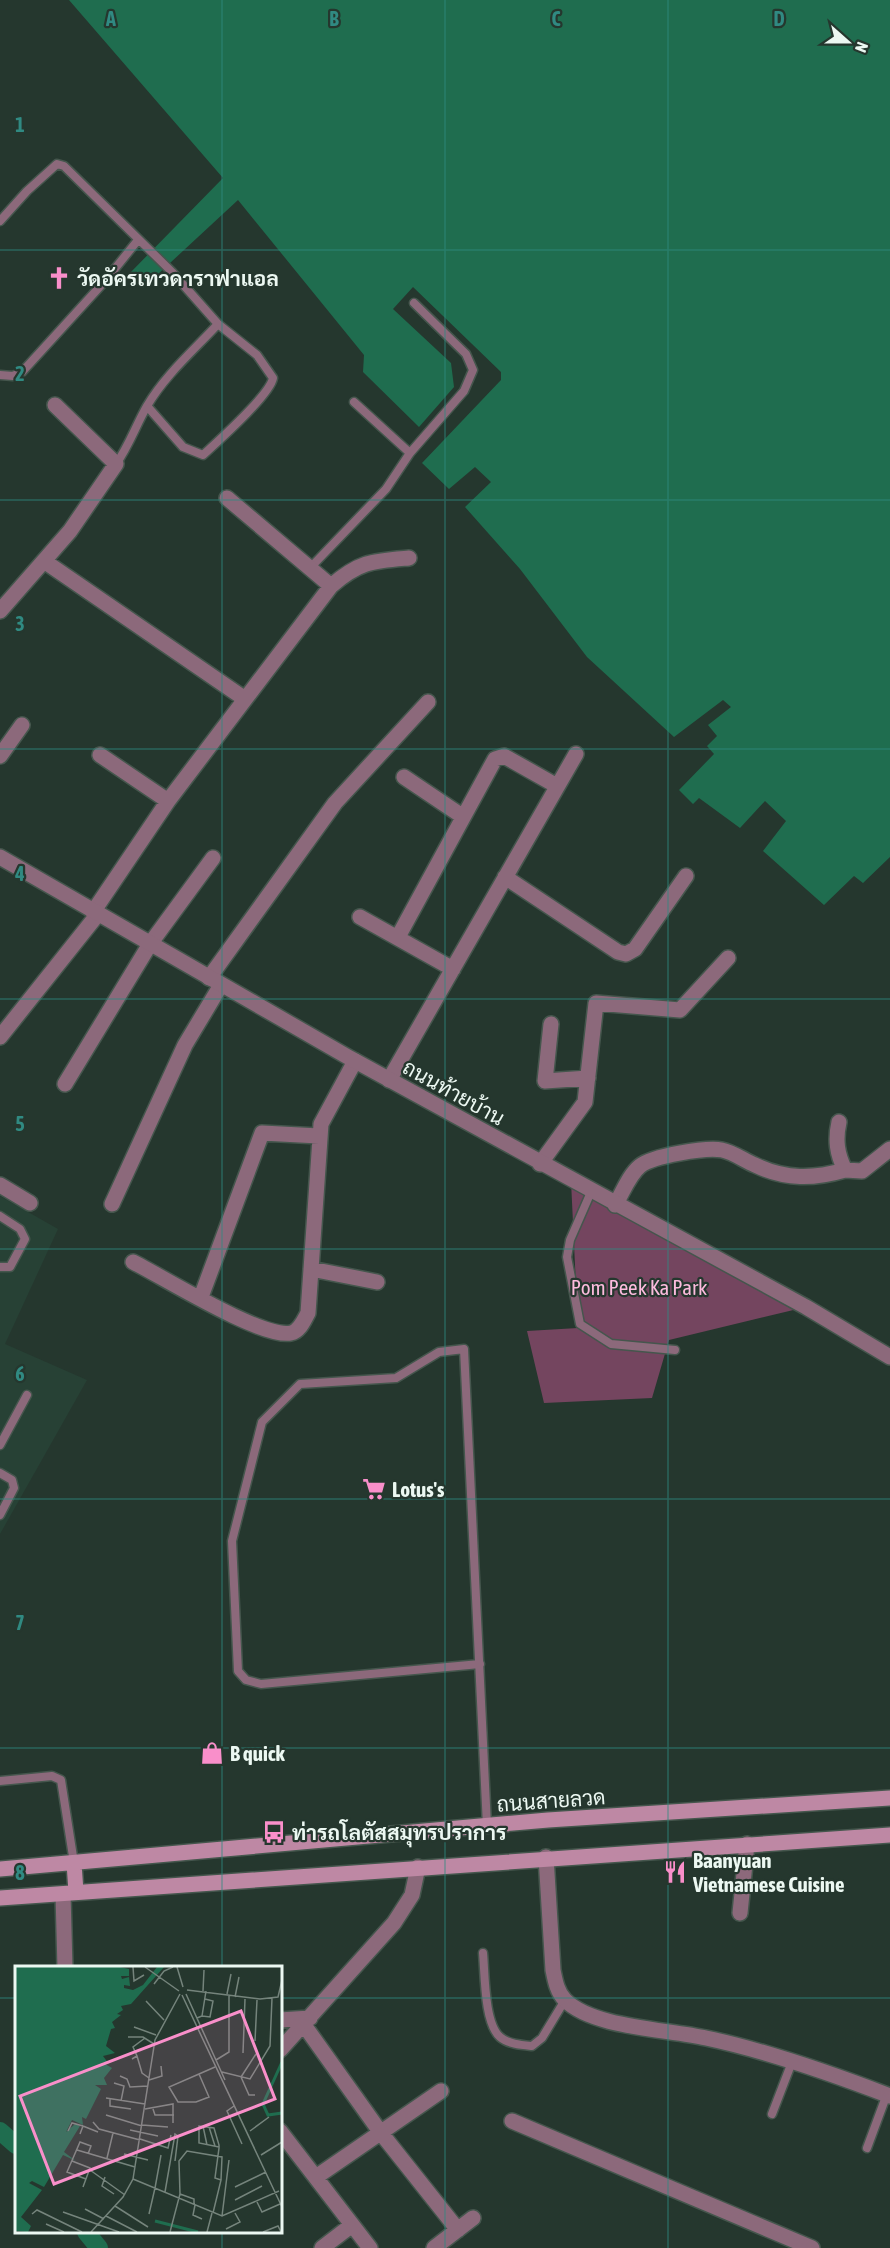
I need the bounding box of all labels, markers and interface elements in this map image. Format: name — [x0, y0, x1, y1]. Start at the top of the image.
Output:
text: A — [105, 7, 116, 30]
text: B — [329, 7, 339, 30]
text: C — [552, 7, 561, 30]
text: D — [773, 7, 785, 30]
north arrow — [818, 12, 878, 72]
text: N — [852, 40, 872, 55]
text: 1 — [15, 113, 25, 136]
church icon: วัดอัครเทวดาราฟาแอล — [46, 265, 72, 291]
place label: วัดอัครเทวดาราฟาแอล — [77, 266, 279, 290]
text: 2 — [15, 362, 25, 385]
text: 3 — [15, 612, 25, 635]
text: 4 — [14, 862, 25, 885]
street label: ถนนท้ายบ้าน — [399, 1054, 509, 1130]
text: 5 — [15, 1112, 25, 1135]
park label: Pom Peek Ka Park — [571, 1275, 707, 1299]
text: 6 — [15, 1362, 25, 1385]
supermarket icon: Lotus's — [361, 1476, 387, 1502]
place label: Lotus's — [392, 1477, 445, 1501]
text: 7 — [15, 1611, 25, 1634]
shop icon: B quick — [199, 1740, 225, 1766]
place label: B quick — [230, 1741, 286, 1765]
street label: ถนนสายลวด — [496, 1784, 606, 1816]
bus stop icon: ท่ารถโลตัสสมุทรปราการ — [261, 1819, 287, 1845]
place label: ท่ารถโลตัสสมุทรปราการ — [292, 1819, 506, 1848]
place label: Baanyuan Vietnamese Cuisine — [692, 1848, 845, 1896]
restaurant icon: Baanyuan Vietnamese Cuisine — [662, 1859, 688, 1885]
text: 8 — [15, 1861, 25, 1884]
inset map — [15, 1966, 282, 2233]

